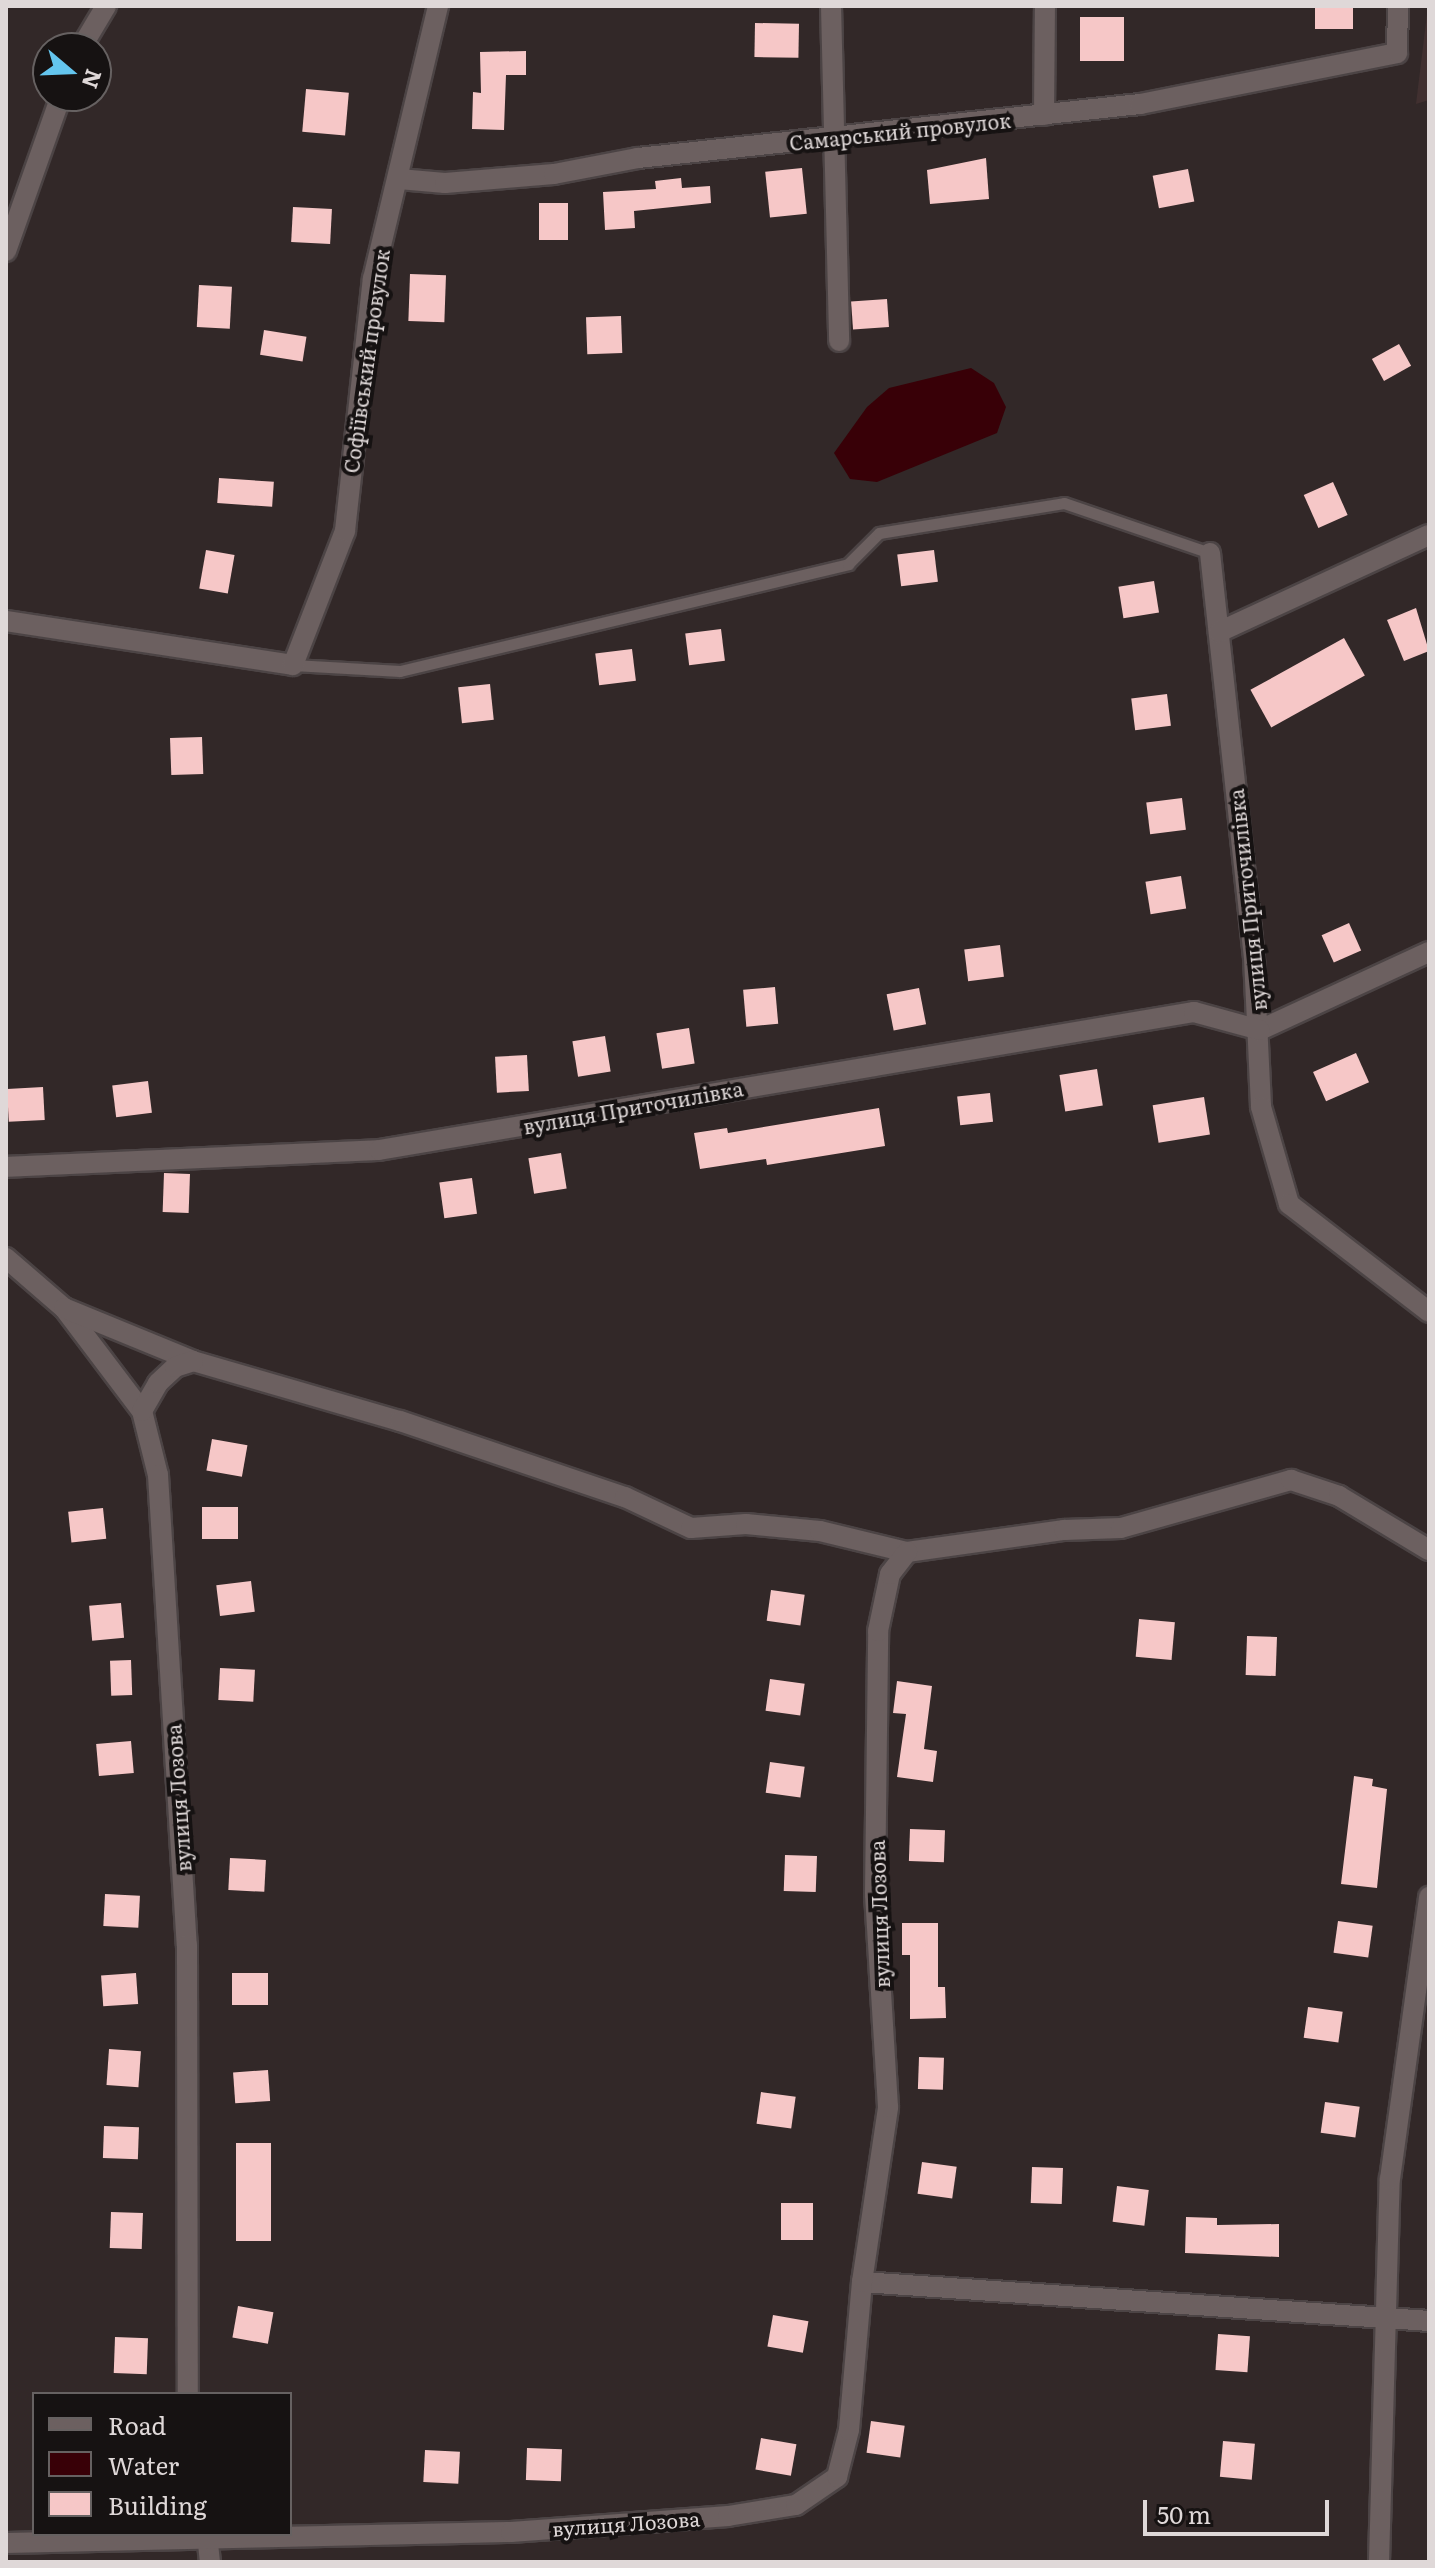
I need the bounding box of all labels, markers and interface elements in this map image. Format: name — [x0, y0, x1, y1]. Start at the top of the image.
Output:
north arrow — [32, 32, 112, 112]
text: N — [75, 65, 112, 93]
street label: Самарський провулок — [788, 107, 1012, 155]
street label: Софіївський провулок — [338, 248, 394, 474]
street label: вулиця Приточилівка — [1223, 788, 1271, 1012]
street label: вулиця Приточилівка — [521, 1076, 745, 1138]
street label: вулиця Лозова — [161, 1723, 195, 1873]
street label: вулиця Лозова — [864, 1840, 894, 1988]
legend — [32, 2392, 292, 2536]
text: Road — [108, 2407, 166, 2442]
text: Water — [108, 2447, 179, 2482]
scale bar — [1147, 2484, 1333, 2534]
text: Building — [108, 2487, 207, 2522]
text: 50 m — [1157, 2496, 1211, 2531]
street label: вулиця Лозова — [551, 2506, 701, 2540]

